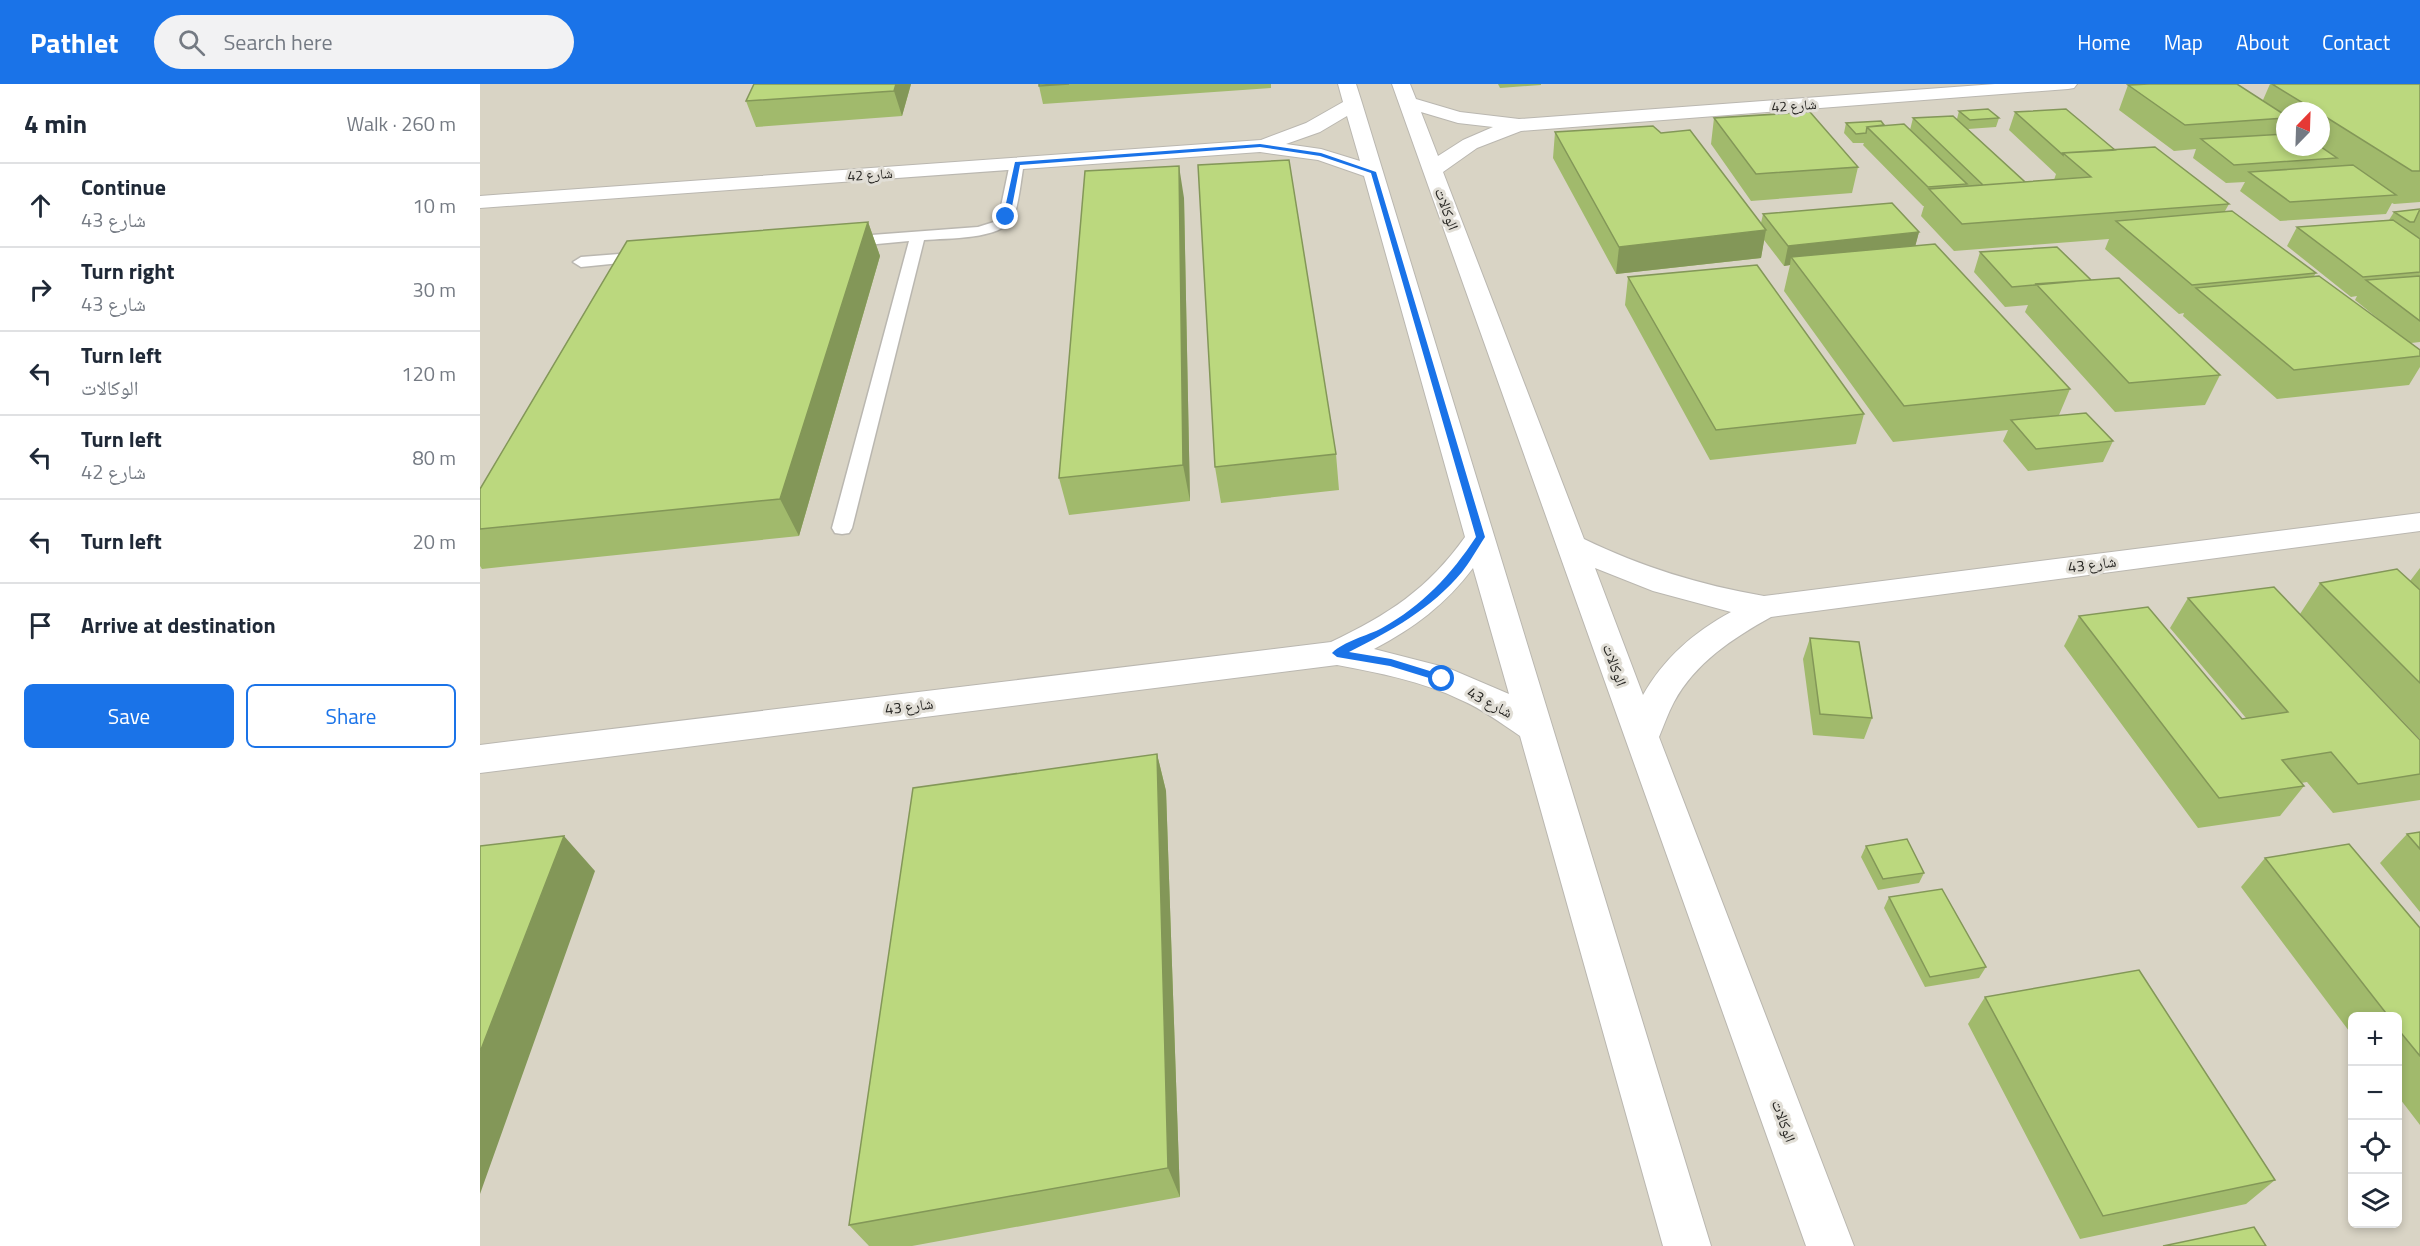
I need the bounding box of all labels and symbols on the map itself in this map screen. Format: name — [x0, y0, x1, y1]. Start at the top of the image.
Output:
street label: شارع 42 — [1771, 93, 1817, 117]
north arrow — [2276, 102, 2330, 156]
street label: شارع 42 — [847, 162, 893, 186]
street label: الوكالات — [1429, 185, 1465, 233]
route end — [992, 203, 1018, 229]
street label: شارع 43 — [2066, 550, 2118, 578]
street label: الوكالات — [1597, 641, 1633, 689]
route start — [1428, 665, 1454, 691]
street label: شارع 43 — [1463, 680, 1517, 724]
street label: شارع 43 — [883, 692, 935, 720]
street label: الوكالات — [1766, 1097, 1802, 1145]

